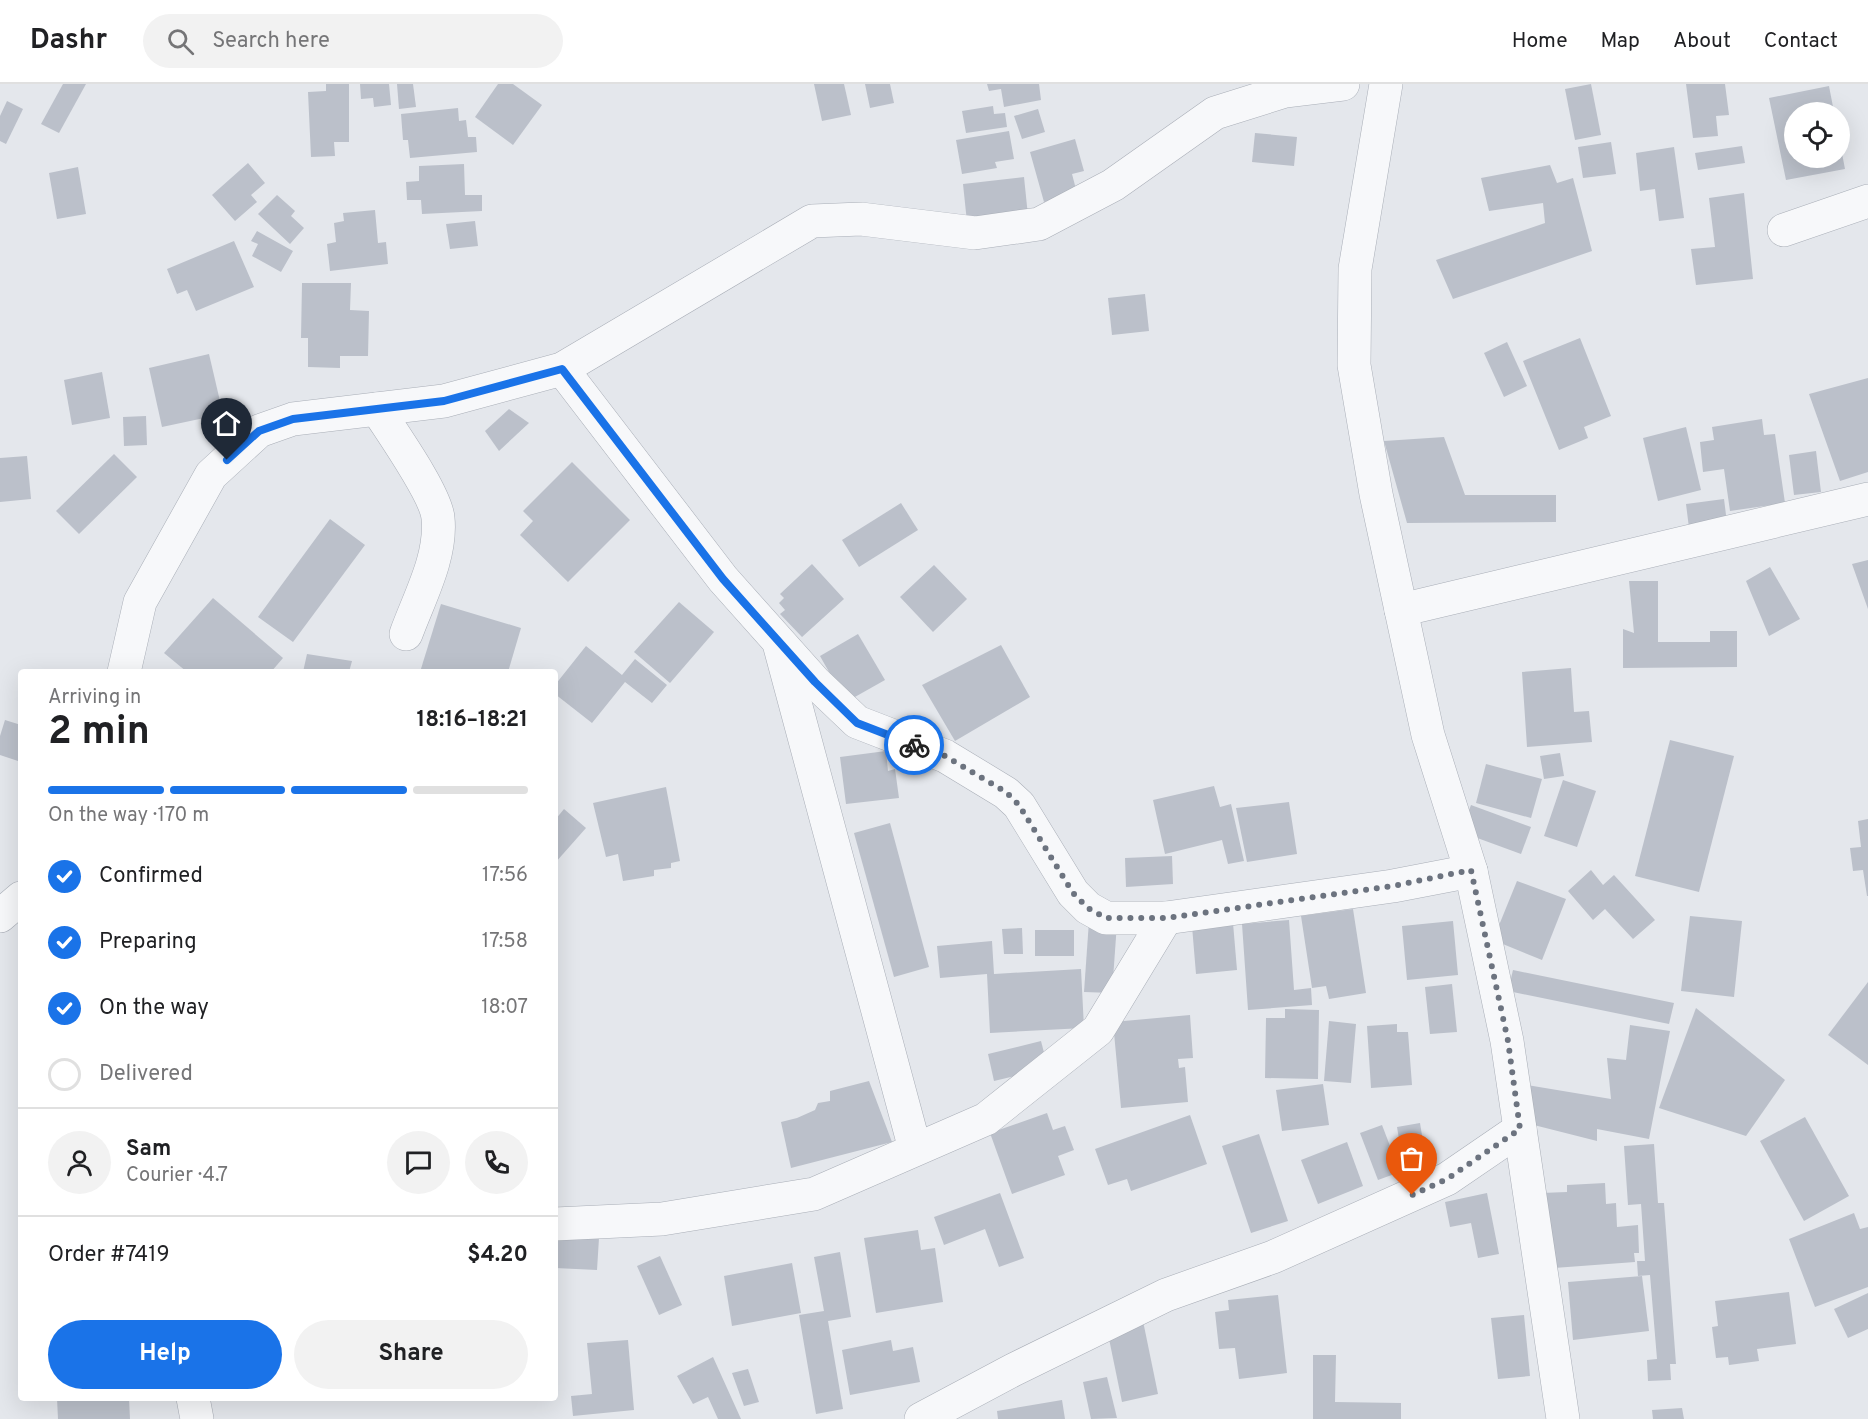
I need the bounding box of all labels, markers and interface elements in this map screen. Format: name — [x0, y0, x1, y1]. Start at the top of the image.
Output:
search box — [143, 14, 563, 68]
text: Dashr — [30, 23, 107, 59]
icon: search — [164, 25, 197, 58]
text: Search here — [212, 28, 330, 55]
text: Home — [1512, 28, 1568, 55]
text: Map — [1601, 28, 1640, 55]
text: About — [1673, 28, 1731, 55]
text: Contact — [1764, 28, 1838, 55]
map controls — [1784, 102, 1850, 168]
button: locate — [1784, 102, 1850, 168]
pin — [201, 398, 252, 460]
icon: home — [210, 407, 243, 440]
text: Arriving in — [48, 685, 141, 711]
text: 18:16–18:21 — [416, 707, 528, 734]
text: 2 min — [48, 709, 150, 758]
courier — [884, 715, 944, 775]
icon: bike — [898, 729, 931, 762]
text: On the way · 170 m — [48, 803, 209, 829]
icon: check — [48, 860, 81, 893]
text: Confirmed — [99, 863, 203, 890]
text: 17:56 — [482, 863, 528, 889]
icon: check — [48, 926, 81, 959]
text: Preparing — [99, 929, 197, 956]
text: 17:58 — [482, 929, 528, 955]
icon: check — [48, 992, 81, 1025]
text: On the way — [99, 995, 209, 1022]
text: 18:07 — [481, 995, 528, 1021]
text: Delivered — [99, 1061, 193, 1088]
button: person — [48, 1131, 111, 1194]
button: chat — [387, 1131, 450, 1194]
button: phone — [465, 1131, 528, 1194]
pin — [1386, 1133, 1437, 1195]
text: Sam — [126, 1136, 171, 1163]
icon: bag — [1395, 1142, 1428, 1175]
text: Courier · 4.7 — [126, 1163, 228, 1189]
text: Order #7419 — [48, 1242, 170, 1269]
text: $4.20 — [467, 1242, 528, 1269]
button: Help — [48, 1320, 282, 1389]
button: Share — [294, 1320, 528, 1389]

